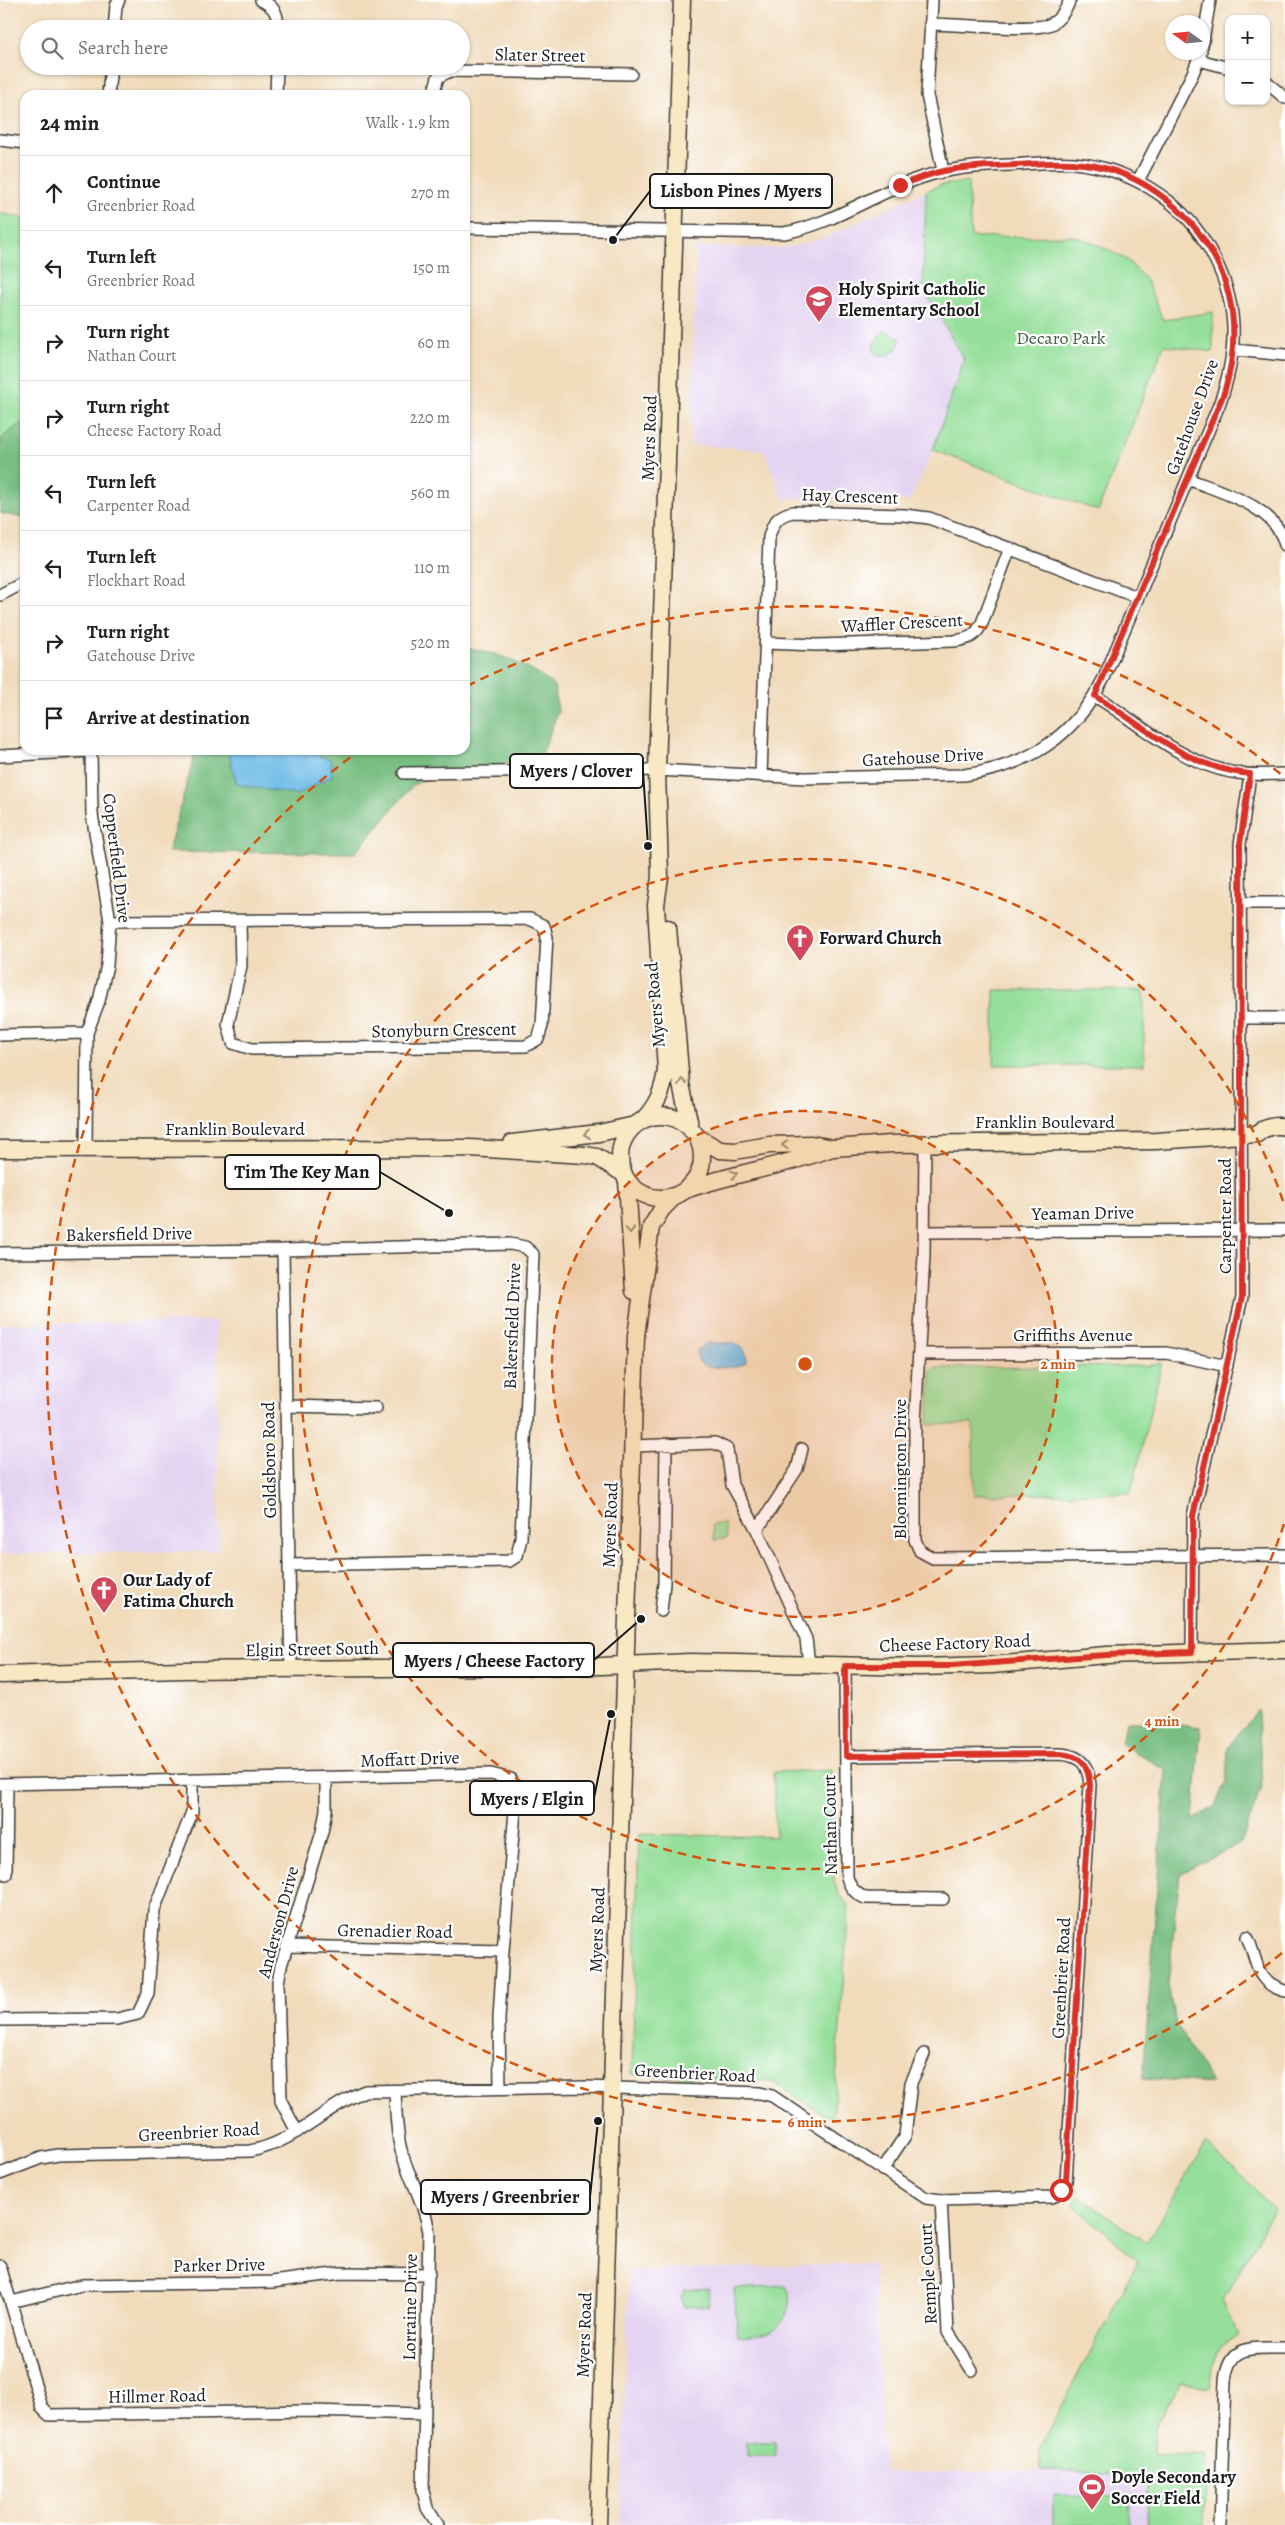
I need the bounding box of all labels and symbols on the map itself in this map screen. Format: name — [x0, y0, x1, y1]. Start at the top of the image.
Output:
north arrow — [1165, 15, 1210, 60]
street label: Slater Street — [494, 42, 586, 68]
callout: Lisbon Pines / Myers — [650, 174, 832, 208]
route end — [889, 174, 912, 197]
text: Lisbon Pines / Myers — [660, 178, 822, 204]
place label: Holy Spirit Catholic Elementary School — [838, 277, 986, 322]
school or university icon: Holy Spirit Catholic Elementary School — [804, 284, 834, 323]
park label: Decaro Park — [1016, 326, 1106, 350]
street label: Gatehouse Drive — [1160, 356, 1224, 478]
street label: Myers Road — [636, 394, 663, 481]
street label: Hay Crescent — [801, 482, 899, 510]
street label: Waffler Crescent — [839, 608, 964, 638]
street label: Gatehouse Drive — [862, 742, 984, 772]
callout: Myers / Clover — [510, 754, 643, 788]
text: Myers / Clover — [520, 758, 633, 784]
street label: Copperfield Drive — [97, 792, 137, 924]
church icon: Forward Church — [785, 923, 815, 962]
place label: Forward Church — [819, 926, 942, 950]
street label: Myers Road — [639, 961, 671, 1049]
street label: Stonyburn Crescent — [371, 1017, 517, 1043]
one-way arrow — [677, 1078, 688, 1086]
street label: Franklin Boulevard — [975, 1110, 1115, 1134]
street label: Franklin Boulevard — [165, 1117, 305, 1141]
one-way arrow — [583, 1128, 591, 1139]
one-way arrow — [780, 1140, 788, 1150]
callout: Tim The Key Man — [225, 1155, 380, 1189]
street label: Carpenter Road — [1213, 1158, 1237, 1274]
text: Tim The Key Man — [234, 1159, 370, 1185]
one-way arrow — [730, 1169, 739, 1180]
street label: Yeaman Drive — [1030, 1200, 1135, 1226]
street label: Bakersfield Drive — [66, 1221, 192, 1247]
one-way arrow — [624, 1226, 635, 1234]
street label: Bakersfield Drive — [498, 1262, 526, 1390]
street label: Griffiths Avenue — [1013, 1323, 1133, 1347]
text: 2 min — [1040, 1354, 1076, 1374]
centre of rings — [796, 1355, 814, 1373]
street label: Bloomington Drive — [888, 1399, 912, 1539]
street label: Goldsboro Road — [256, 1401, 282, 1519]
street label: Myers Road — [597, 1481, 624, 1568]
place label: Our Lady of Fatima Church — [123, 1568, 234, 1613]
church icon: Our Lady of Fatima Church — [89, 1575, 119, 1614]
street label: Cheese Factory Road — [879, 1628, 1031, 1658]
street label: Elgin Street South — [245, 1636, 379, 1662]
callout: Myers / Cheese Factory — [393, 1643, 594, 1677]
text: Myers / Cheese Factory — [404, 1648, 585, 1674]
text: 4 min — [1144, 1711, 1180, 1731]
street label: Moffatt Drive — [360, 1745, 460, 1773]
street label: Nathan Court — [817, 1774, 843, 1876]
callout: Myers / Elgin — [470, 1781, 594, 1815]
text: Myers / Elgin — [480, 1786, 584, 1812]
street label: Anderson Drive — [251, 1864, 304, 1981]
street label: Myers Road — [584, 1886, 611, 1973]
street label: Greenbrier Road — [1046, 1916, 1076, 2039]
street label: Grenadier Road — [337, 1918, 453, 1944]
street label: Greenbrier Road — [634, 2058, 757, 2088]
text: 6 min — [788, 2112, 823, 2132]
street label: Greenbrier Road — [138, 2117, 261, 2147]
route start — [1050, 2179, 1073, 2202]
callout: Myers / Greenbrier — [421, 2180, 590, 2214]
text: Myers / Greenbrier — [431, 2184, 580, 2210]
street label: Remple Court — [913, 2223, 943, 2325]
street label: Parker Drive — [173, 2252, 265, 2278]
street label: Lorraine Drive — [397, 2253, 423, 2361]
street label: Myers Road — [571, 2291, 598, 2378]
street label: Hillmer Road — [108, 2383, 207, 2409]
place label: Doyle Secondary Soccer Field — [1111, 2465, 1237, 2510]
sports icon: Doyle Secondary Soccer Field — [1077, 2472, 1107, 2511]

